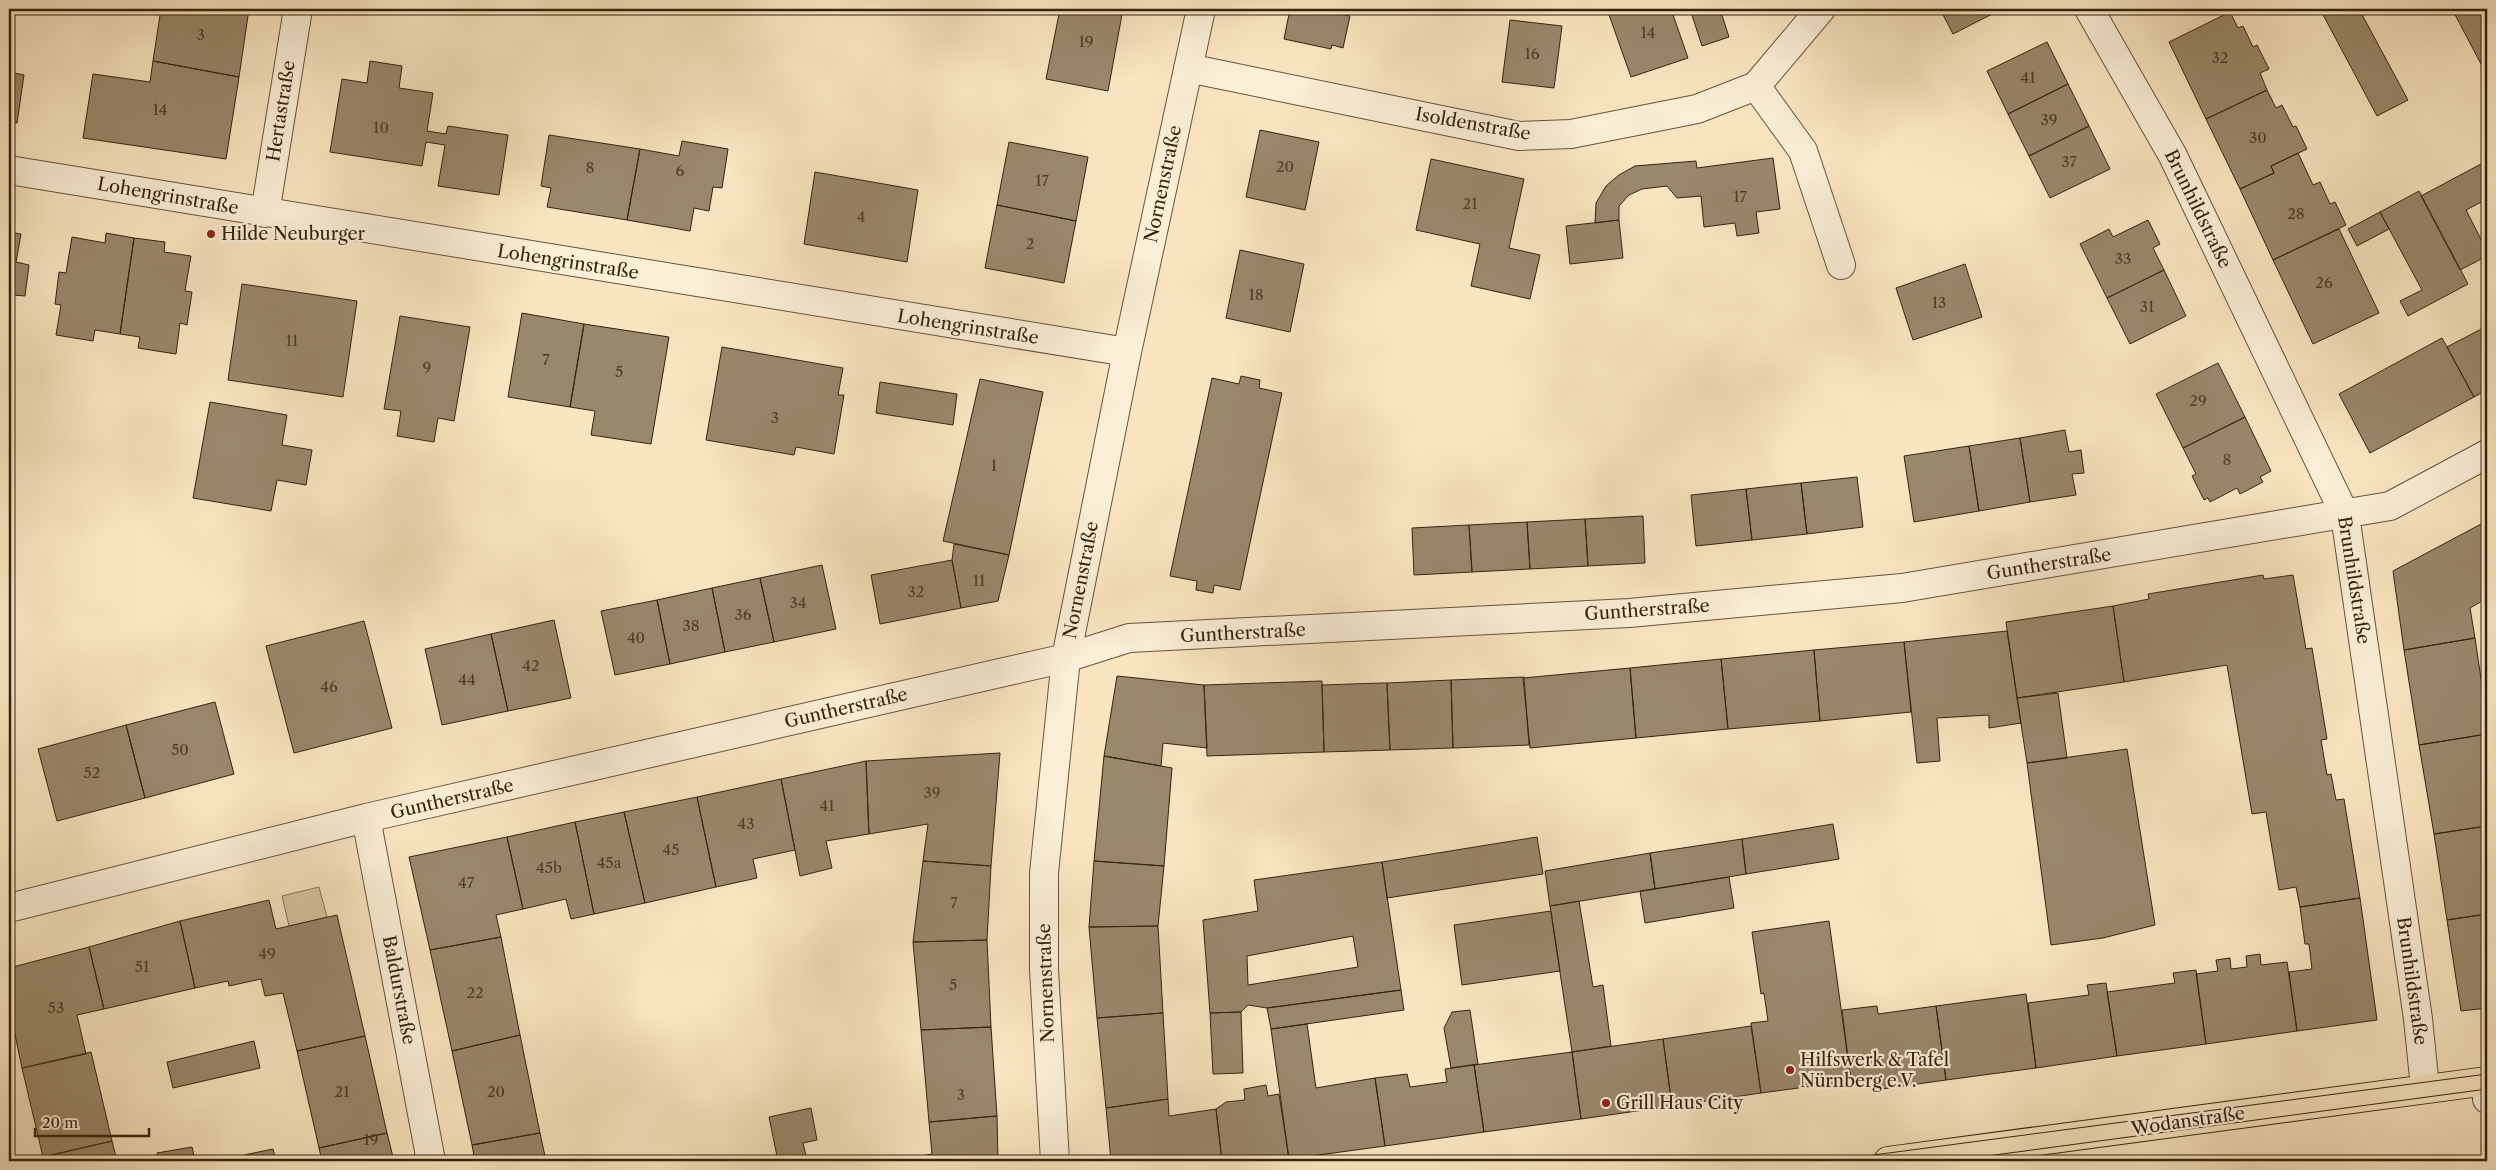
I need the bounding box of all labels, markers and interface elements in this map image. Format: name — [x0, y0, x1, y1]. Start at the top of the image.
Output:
house number: 14 — [1641, 23, 1655, 42]
house number: 3 — [197, 25, 205, 44]
house number: 19 — [1078, 32, 1094, 51]
house number: 16 — [1524, 44, 1540, 63]
house number: 32 — [2212, 48, 2228, 67]
street label: Hertastraße — [262, 59, 300, 163]
house number: 41 — [2021, 68, 2036, 87]
house number: 14 — [153, 100, 167, 119]
street label: Isoldenstraße — [1414, 103, 1532, 145]
house number: 39 — [2040, 110, 2058, 129]
house number: 10 — [373, 118, 389, 137]
street label: Nornenstraße — [1140, 123, 1186, 245]
house number: 30 — [2249, 128, 2267, 147]
street label: Brunhildstraße — [2160, 146, 2236, 272]
house number: 37 — [2061, 152, 2077, 171]
house number: 20 — [1276, 157, 1294, 176]
house number: 8 — [586, 158, 595, 177]
house number: 6 — [676, 161, 685, 180]
house number: 17 — [1035, 171, 1049, 190]
street label: Lohengrinstraße — [96, 173, 240, 219]
house number: 17 — [1733, 187, 1747, 206]
house number: 21 — [1463, 194, 1478, 213]
house number: 28 — [2287, 204, 2305, 223]
house number: 4 — [857, 207, 865, 226]
place label: Hilde Neuburger — [221, 223, 366, 245]
marker: Hilde Neuburger — [205, 228, 217, 240]
house number: 2 — [1026, 234, 1034, 253]
street label: Lohengrinstraße — [496, 240, 640, 284]
house number: 33 — [2115, 249, 2131, 268]
house number: 26 — [2315, 273, 2333, 292]
house number: 18 — [1248, 285, 1264, 304]
house number: 13 — [1932, 293, 1946, 312]
house number: 31 — [2140, 297, 2155, 316]
street label: Lohengrinstraße — [896, 305, 1040, 349]
house number: 11 — [286, 331, 299, 350]
house number: 7 — [542, 350, 550, 369]
house number: 9 — [423, 358, 431, 377]
house number: 5 — [615, 362, 623, 381]
house number: 29 — [2189, 391, 2207, 410]
house number: 3 — [771, 408, 779, 427]
house number: 8 — [2223, 450, 2232, 469]
house number: 1 — [991, 456, 998, 475]
street label: Brunhildstraße — [2333, 514, 2375, 646]
street label: Nornenstraße — [1059, 519, 1103, 641]
street label: Guntherstraße — [1985, 543, 2113, 585]
house number: 11 — [973, 571, 986, 590]
house number: 32 — [908, 582, 924, 601]
house number: 34 — [790, 593, 806, 612]
street label: Guntherstraße — [1583, 595, 1711, 625]
house number: 36 — [734, 605, 752, 624]
house number: 38 — [682, 616, 700, 635]
street label: Guntherstraße — [1180, 619, 1306, 647]
house number: 40 — [627, 628, 645, 647]
house number: 42 — [522, 656, 540, 675]
house number: 44 — [458, 670, 476, 689]
house number: 46 — [320, 677, 338, 696]
street label: Guntherstraße — [782, 683, 910, 733]
house number: 50 — [171, 740, 189, 759]
house number: 52 — [84, 763, 100, 782]
street label: Guntherstraße — [388, 774, 516, 824]
house number: 39 — [923, 783, 941, 802]
house number: 41 — [820, 796, 835, 815]
house number: 43 — [738, 814, 754, 833]
house number: 45 — [663, 840, 679, 859]
house number: 45a — [597, 853, 621, 872]
house number: 45b — [536, 858, 562, 877]
house number: 47 — [458, 873, 475, 892]
house number: 7 — [950, 893, 958, 912]
street label: Brunhildstraße — [2392, 916, 2432, 1046]
street label: Nornenstraße — [1033, 923, 1059, 1043]
street label: Baldurstraße — [378, 934, 420, 1046]
house number: 49 — [258, 944, 276, 963]
house number: 51 — [135, 957, 150, 976]
house number: 5 — [949, 975, 957, 994]
house number: 22 — [466, 983, 484, 1002]
house number: 53 — [48, 998, 64, 1017]
place label: Hilfswerk & Tafel Nürnberg e.V. — [1800, 1049, 1949, 1092]
marker: Hilfswerk & Tafel Nürnberg e.V. — [1784, 1064, 1796, 1076]
house number: 21 — [335, 1082, 350, 1101]
house number: 20 — [487, 1082, 505, 1101]
house number: 3 — [957, 1085, 965, 1104]
place label: Grill Haus City — [1616, 1092, 1744, 1114]
marker: Grill Haus City — [1600, 1097, 1612, 1109]
street label: Wodanstraße — [2129, 1102, 2246, 1140]
scale bar — [35, 1105, 149, 1137]
text: 20 m — [42, 1113, 78, 1132]
house number: 19 — [363, 1130, 379, 1149]

